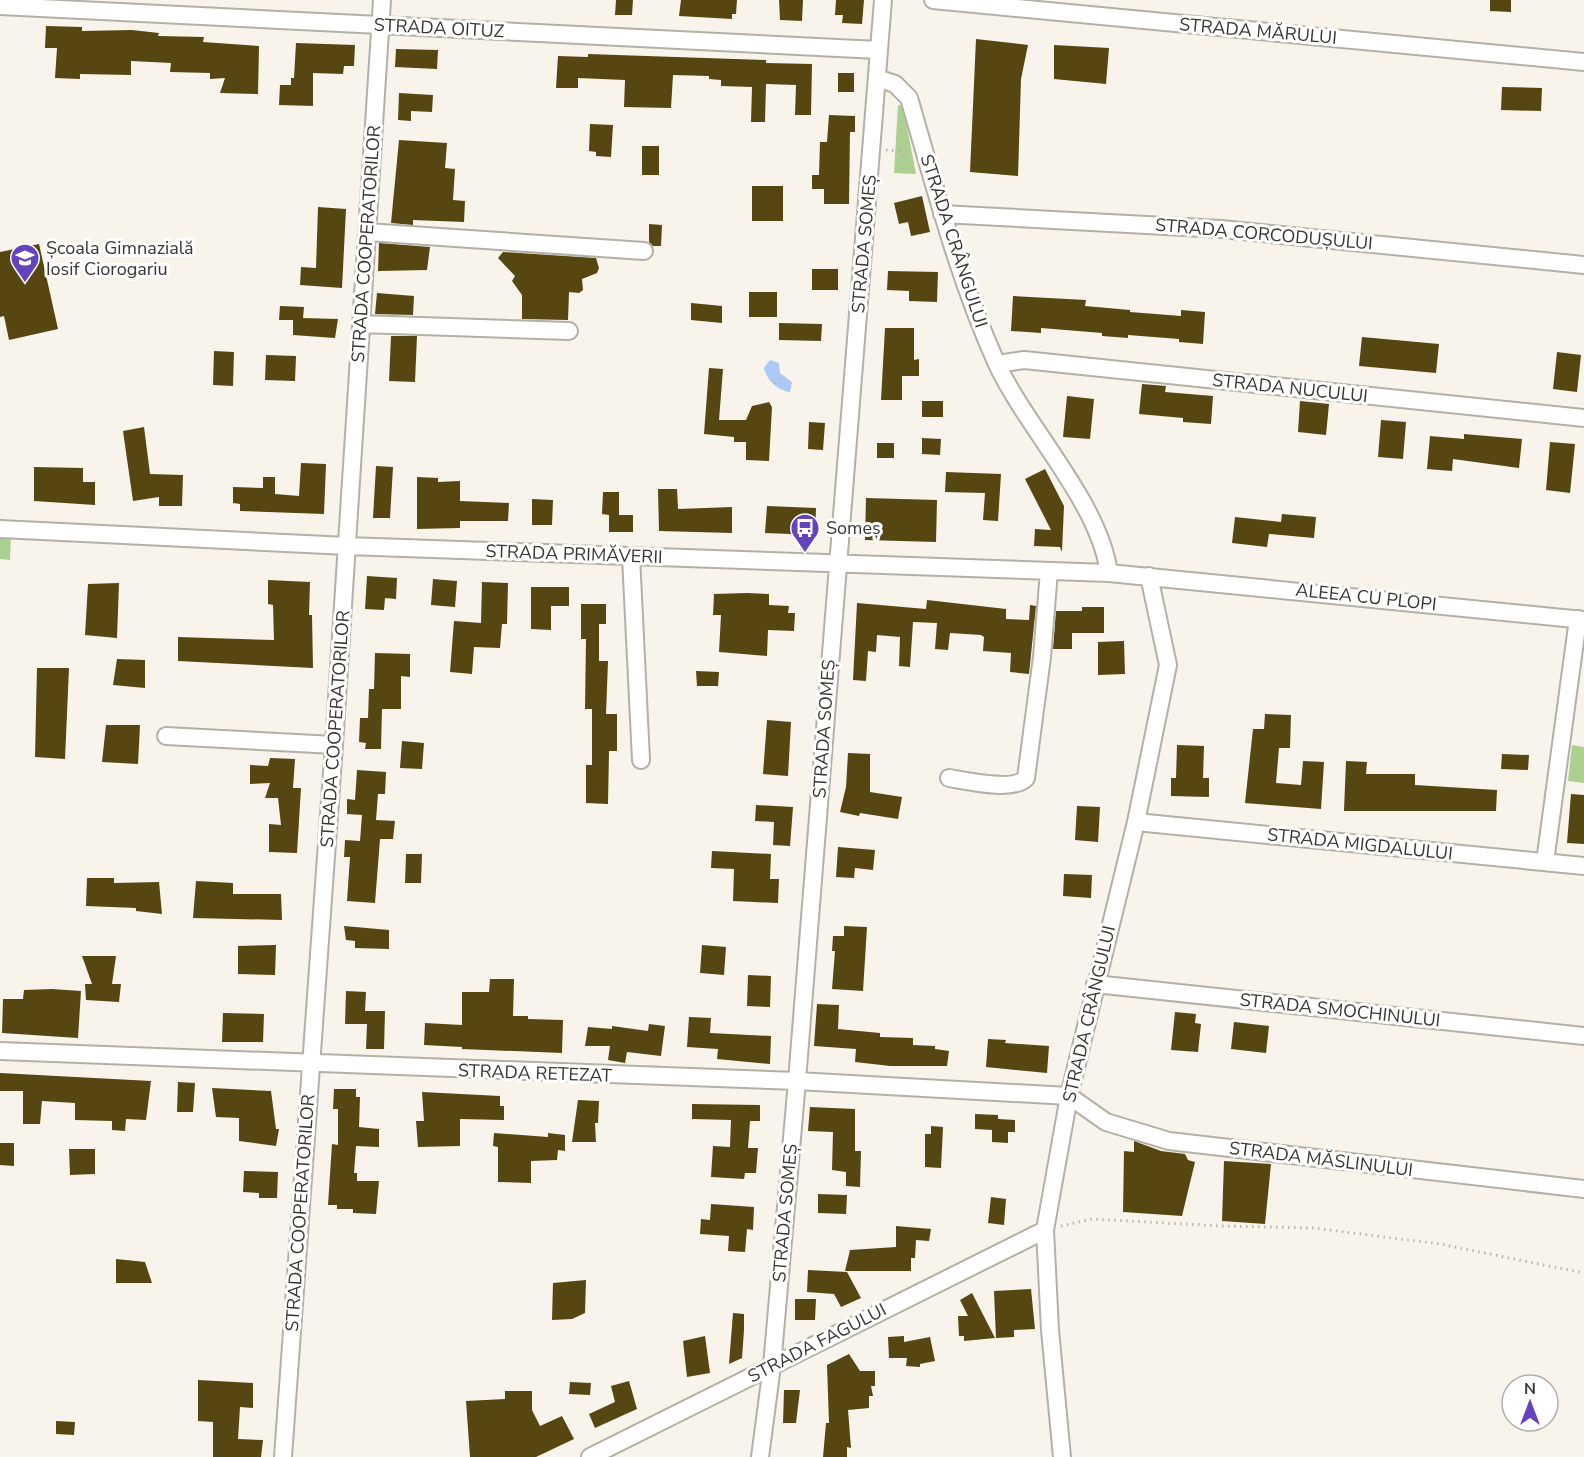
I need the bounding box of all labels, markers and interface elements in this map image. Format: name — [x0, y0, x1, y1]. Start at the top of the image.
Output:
street label: STRADA MĂRULUI — [1178, 12, 1338, 50]
street label: STRADA OITUZ — [373, 13, 505, 43]
street label: STRADA COOPERATORILOR — [346, 125, 386, 363]
street label: STRADA CRÂNGULUI — [915, 151, 993, 331]
street label: STRADA SOMEȘ — [846, 174, 882, 314]
street label: STRADA CORCODUȘULUI — [1154, 213, 1374, 255]
place label: Școala Gimnazială Iosif Ciorogariu — [46, 236, 194, 281]
school or university icon: Școala Gimnazială Iosif Ciorogariu — [9, 242, 41, 284]
street label: STRADA NUCULUI — [1211, 368, 1369, 408]
bus stop icon: Someș — [789, 512, 821, 554]
place label: Someș — [826, 516, 881, 540]
street label: STRADA PRIMĂVERII — [485, 539, 663, 569]
street label: ALEEA CU PLOPI — [1294, 578, 1438, 616]
street label: STRADA COOPERATORILOR — [315, 610, 355, 848]
street label: STRADA SOMEȘ — [807, 659, 841, 799]
street label: STRADA MIGDALULUI — [1266, 822, 1454, 866]
street label: STRADA CRÂNGULUI — [1057, 923, 1121, 1105]
street label: STRADA SMOCHINULUI — [1238, 988, 1442, 1032]
street label: STRADA RETEZAT — [458, 1058, 613, 1088]
street label: STRADA COOPERATORILOR — [280, 1094, 320, 1332]
street label: STRADA MĂSLINULUI — [1228, 1136, 1414, 1182]
street label: STRADA SOMEȘ — [767, 1143, 803, 1283]
street label: STRADA FAGULUI — [744, 1298, 890, 1388]
north arrow — [1500, 1373, 1560, 1433]
text: N — [1524, 1378, 1536, 1400]

